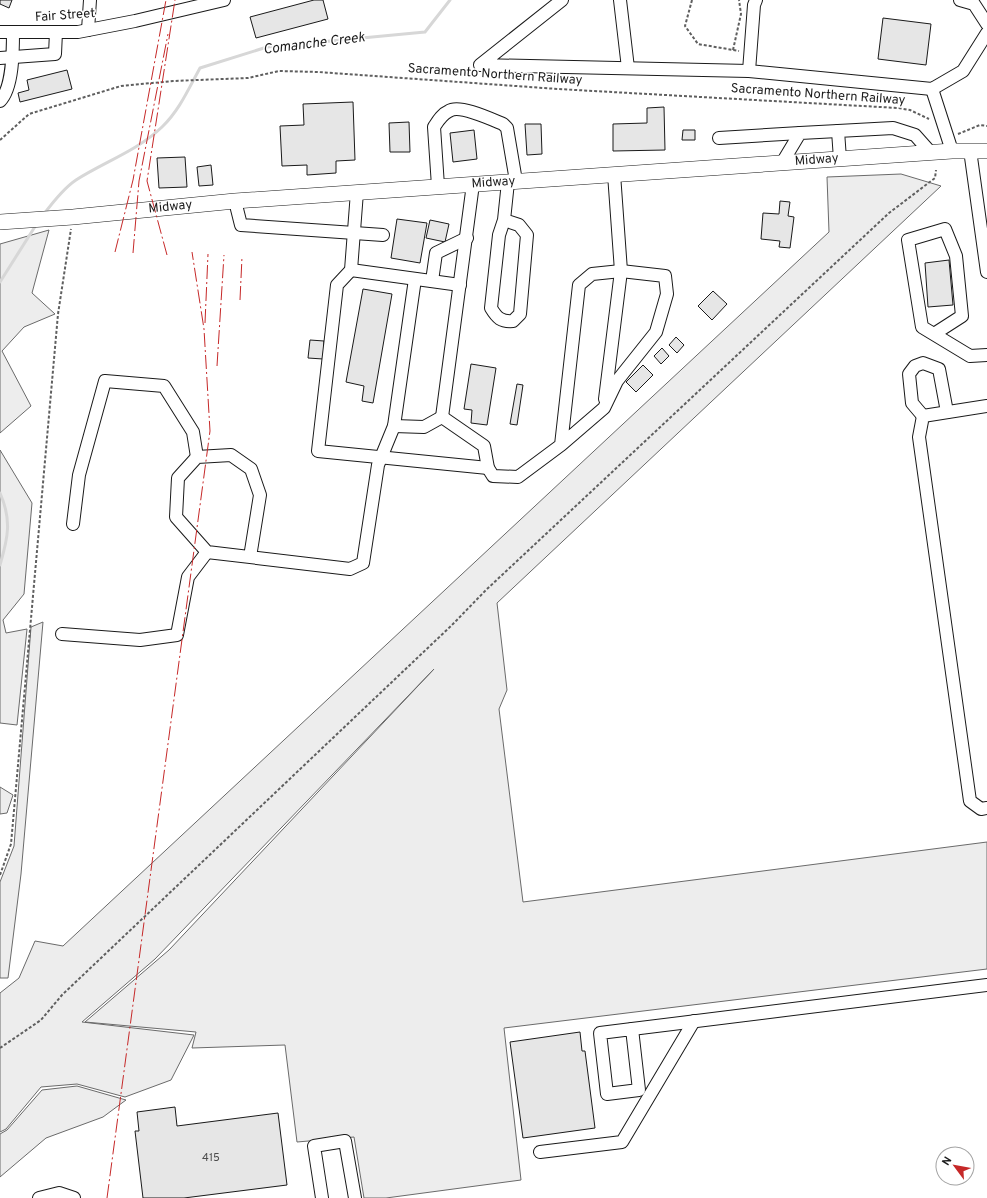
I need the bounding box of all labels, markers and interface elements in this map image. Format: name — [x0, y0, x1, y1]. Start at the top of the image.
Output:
street label: Fair Street — [34, 6, 96, 26]
water label: Comanche Creek — [262, 29, 367, 59]
street label: Sacramento Northern Railway — [407, 61, 583, 89]
street label: Sacramento Northern Railway — [730, 81, 906, 109]
street label: Midway — [794, 151, 839, 170]
street label: Midway — [471, 173, 516, 192]
street label: Midway — [148, 197, 193, 218]
north arrow — [935, 1146, 975, 1186]
house number: 415 — [202, 1151, 220, 1165]
text: N — [939, 1154, 955, 1168]

